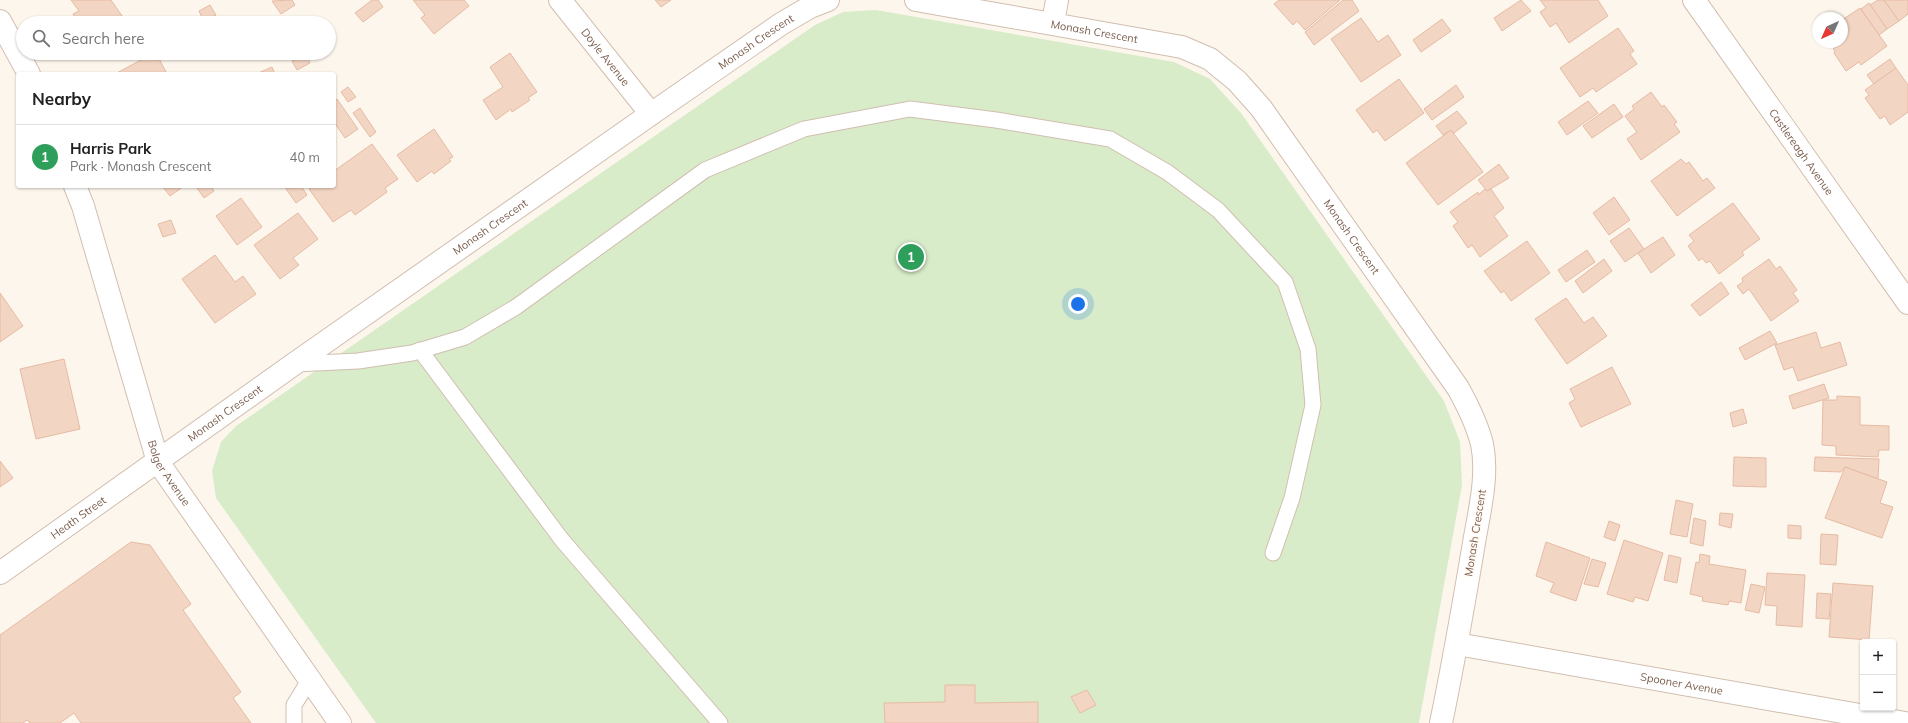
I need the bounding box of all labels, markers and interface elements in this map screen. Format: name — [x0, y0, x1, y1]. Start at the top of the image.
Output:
street label: Monash Crescent — [716, 11, 796, 72]
north arrow — [1812, 12, 1848, 48]
search box — [16, 16, 336, 60]
street label: Monash Crescent — [1050, 17, 1139, 46]
street label: Doyle Avenue — [578, 25, 633, 89]
icon: search — [30, 27, 52, 49]
text: Search here — [62, 29, 144, 48]
text: Nearby — [32, 88, 91, 109]
street label: Castlereagh Avenue — [1766, 106, 1837, 198]
text: Harris Park — [70, 139, 151, 158]
text: 1 — [41, 149, 49, 165]
text: 40 m — [290, 149, 320, 165]
text: Park · Monash Crescent — [70, 158, 211, 174]
street label: Monash Crescent — [450, 196, 530, 258]
street label: Monash Crescent — [1321, 197, 1383, 277]
pin: 1 — [898, 242, 924, 272]
your location — [1068, 294, 1088, 314]
street label: Monash Crescent — [185, 382, 265, 444]
street label: Bolger Avenue — [145, 439, 193, 509]
street label: Monash Crescent — [1461, 488, 1489, 578]
street label: Heath Street — [48, 493, 109, 542]
map controls — [1860, 639, 1896, 711]
button: + — [1860, 639, 1896, 675]
street label: Spooner Avenue — [1639, 669, 1724, 698]
button: − — [1860, 675, 1896, 711]

